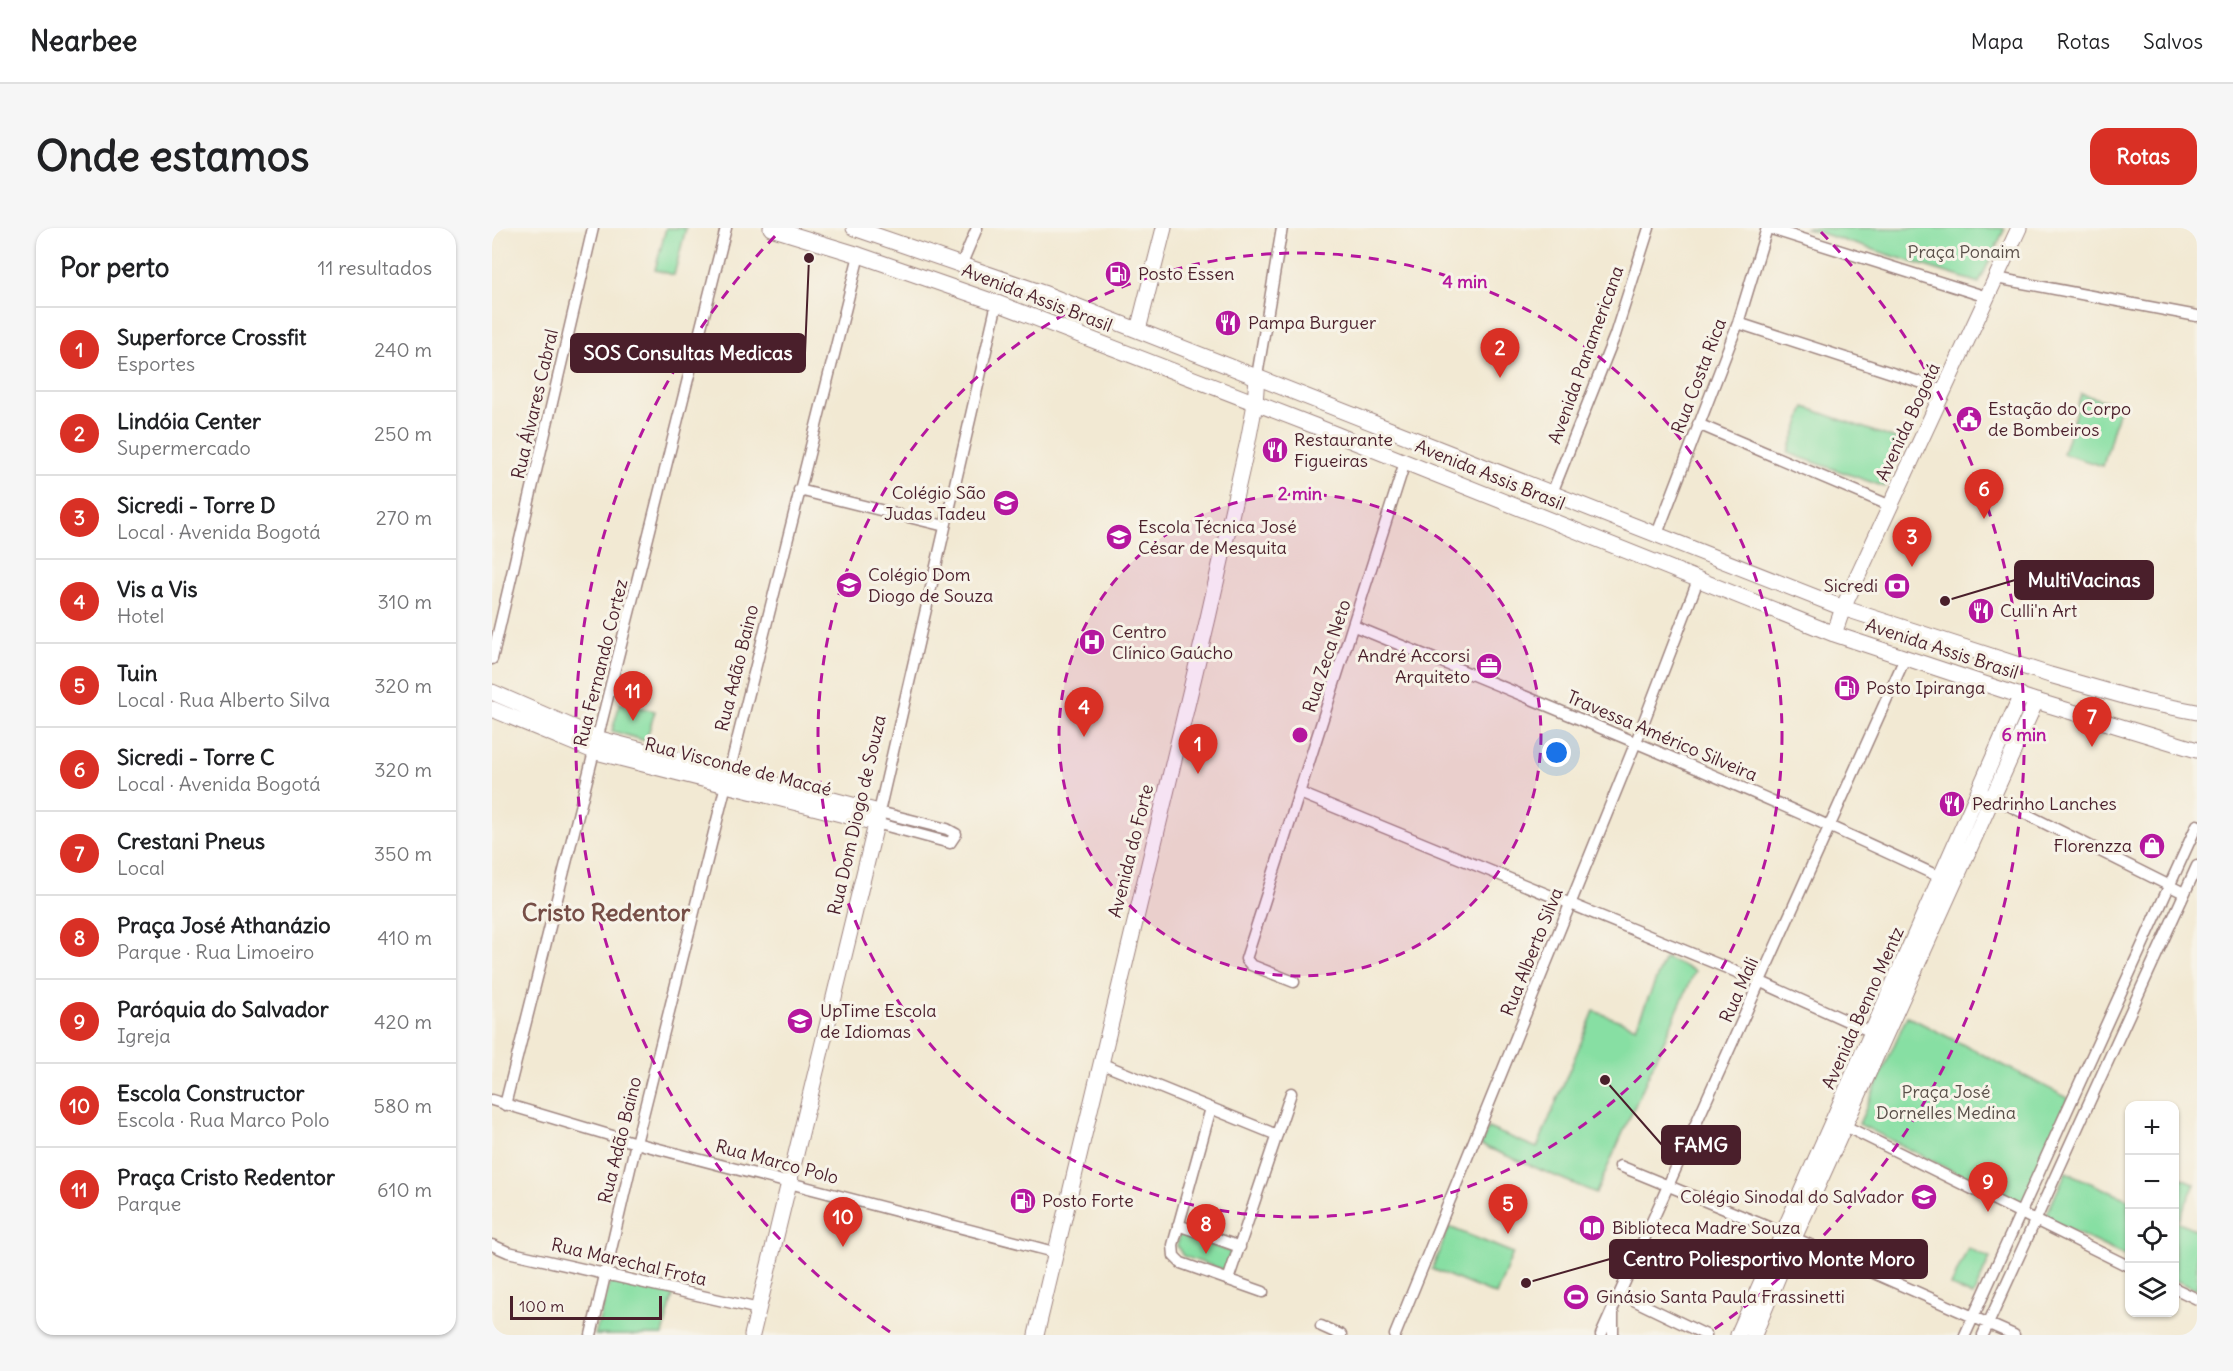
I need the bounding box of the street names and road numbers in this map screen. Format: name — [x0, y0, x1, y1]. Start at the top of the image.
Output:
street label: Avenida Assis Brasil — [959, 258, 1116, 337]
street label: Avenida Panamericana — [1543, 263, 1628, 447]
street label: Rua Costa Rica — [1666, 315, 1731, 437]
street label: Rua Álvares Cabral — [506, 327, 563, 481]
street label: Avenida Bogotá — [1870, 359, 1945, 485]
street label: Avenida Assis Brasil — [1412, 434, 1568, 515]
street label: Rua Fernando Cortez — [569, 576, 633, 749]
street label: Rua Zeca Neto — [1297, 596, 1356, 715]
street label: Rua Adão Baino — [710, 602, 763, 734]
street label: Avenida Assis Brasil — [1863, 613, 2022, 684]
street label: Travessa Américo Silveira — [1563, 685, 1761, 786]
street label: Rua Dom Diogo de Souza — [822, 713, 891, 917]
street label: Rua Visconde de Macaé — [642, 732, 834, 801]
street label: Avenida do Forte — [1103, 782, 1158, 920]
street label: Rua Alberto Silva — [1495, 884, 1568, 1019]
street label: Avenida Benno Mentz — [1816, 923, 1909, 1093]
street label: Rua Mali — [1714, 954, 1763, 1026]
street label: Rua Adão Baino — [593, 1074, 646, 1206]
street label: Rua Marco Polo — [713, 1134, 841, 1189]
street label: Rua Marechal Frota — [549, 1232, 709, 1291]

